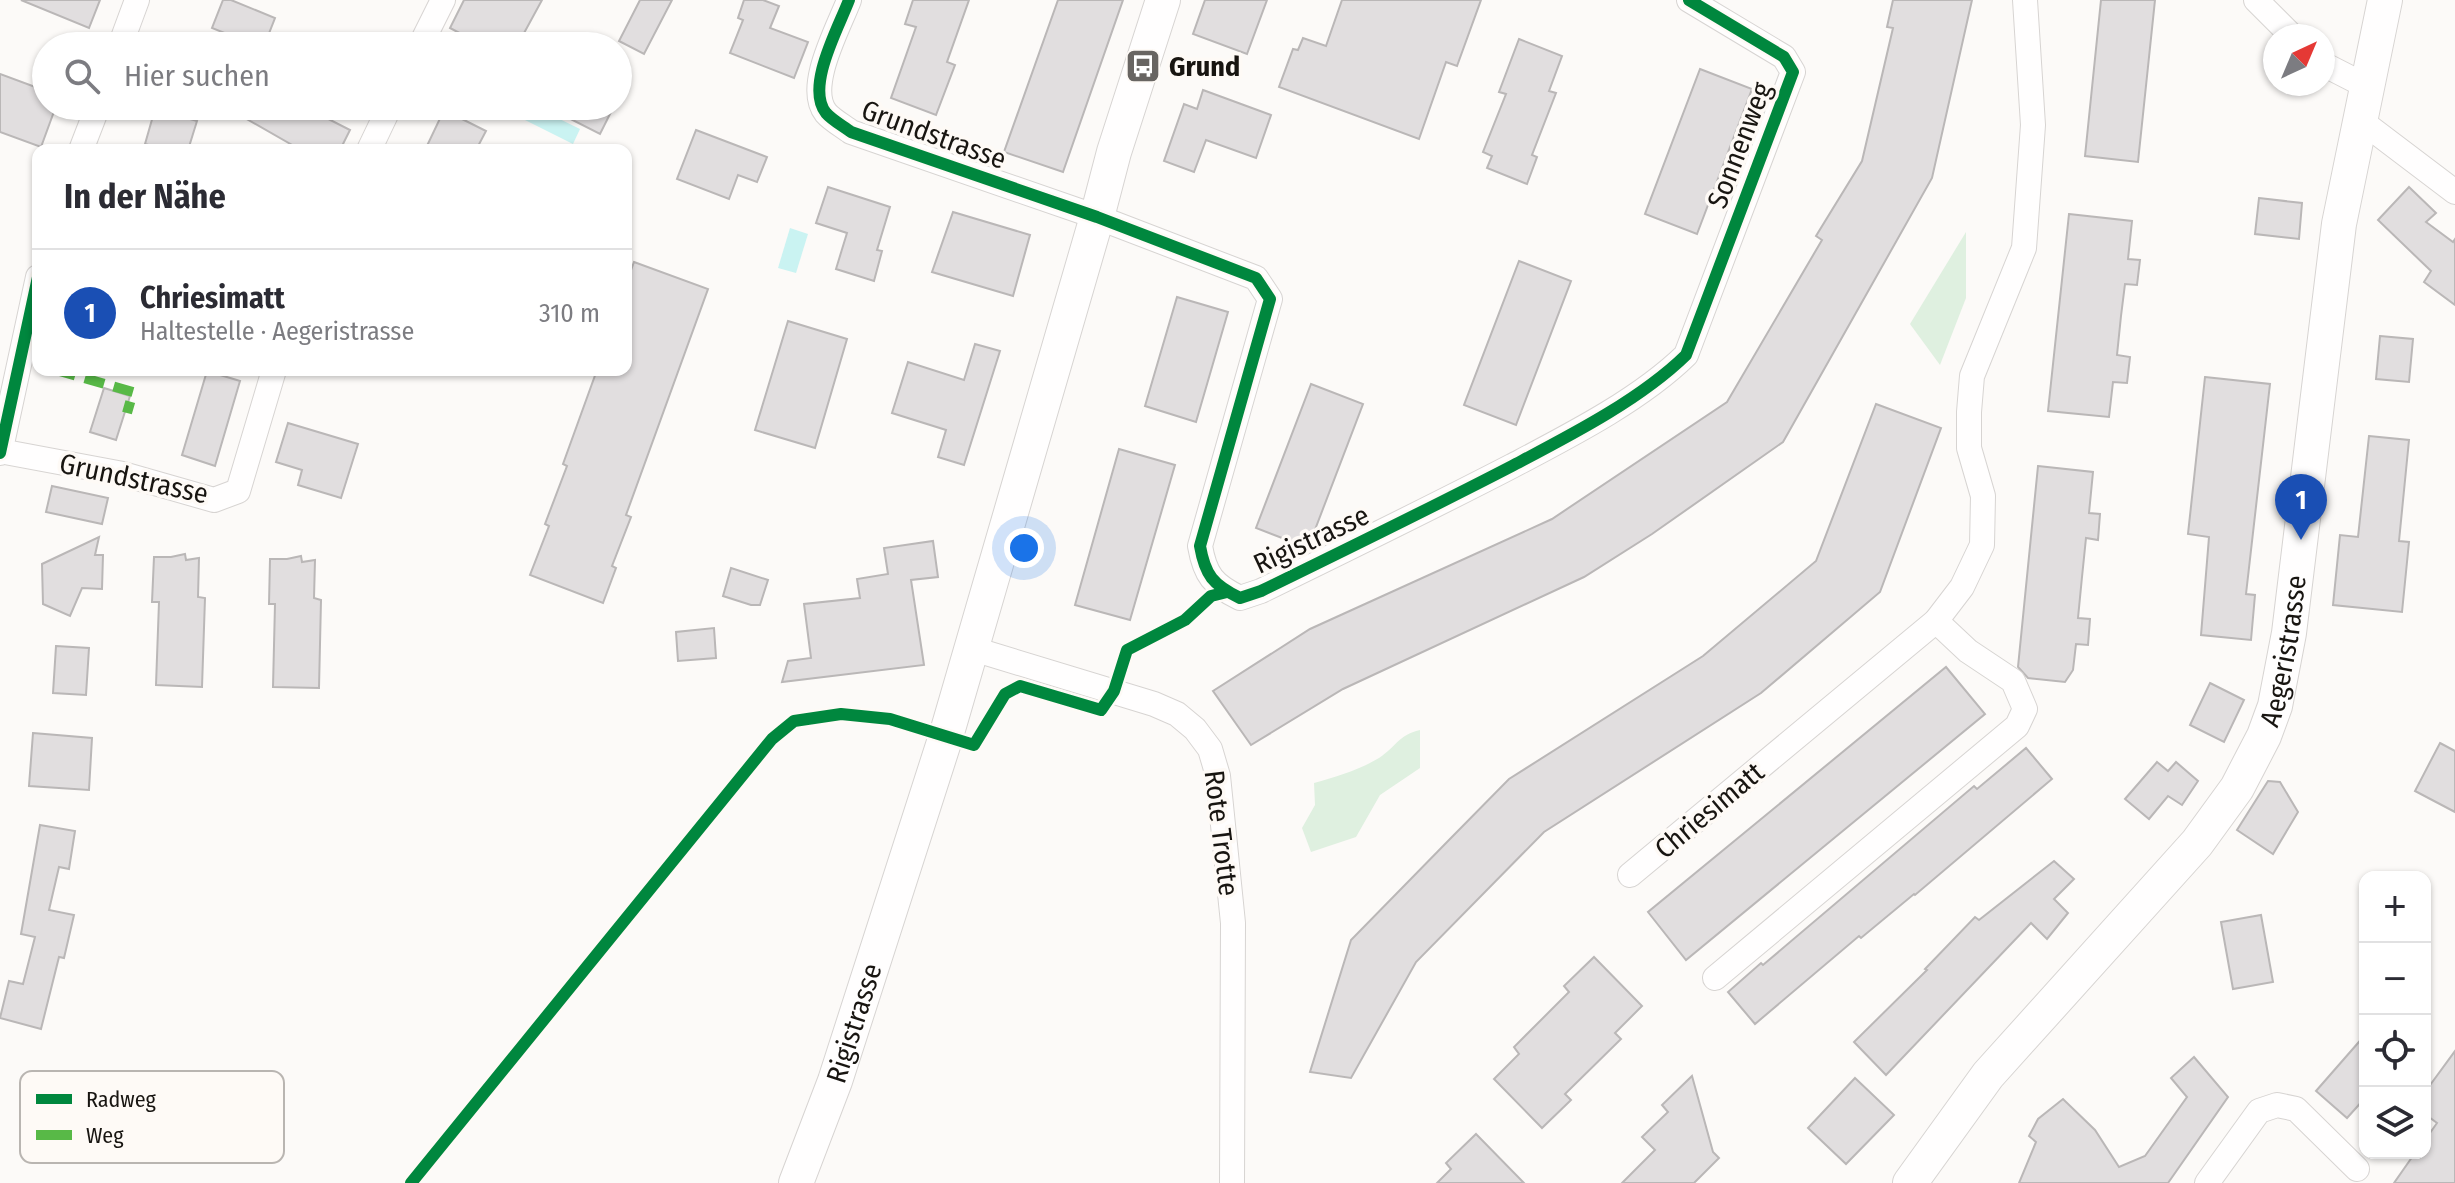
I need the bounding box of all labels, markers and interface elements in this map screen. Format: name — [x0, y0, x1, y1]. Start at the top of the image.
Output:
north arrow — [2263, 24, 2335, 96]
search box — [32, 32, 632, 120]
bus stop icon: Grund — [1124, 47, 1162, 85]
place label: Grund — [1169, 50, 1240, 83]
icon: search — [60, 54, 104, 98]
text: Hier suchen — [124, 58, 270, 94]
street label: Sonnenweg — [1700, 77, 1779, 213]
street label: Grundstrasse — [857, 93, 1011, 176]
text: In der Nähe — [64, 176, 226, 217]
text: Chriesimatt — [140, 280, 285, 316]
text: 1 — [85, 298, 96, 329]
text: 310 m — [539, 298, 600, 329]
text: Haltestelle · Aegeristrasse — [140, 316, 414, 347]
street label: Grundstrasse — [57, 447, 211, 510]
pin: 1 — [2275, 474, 2327, 540]
street label: Rigistrasse — [1248, 498, 1374, 581]
your location — [1004, 528, 1044, 568]
street label: Aegeristrasse — [2253, 573, 2313, 731]
street label: Chriesimatt — [1648, 755, 1771, 865]
street label: Rote Trotte — [1197, 768, 1246, 898]
map controls — [2359, 871, 2431, 1159]
button: + — [2359, 871, 2431, 943]
button: − — [2359, 943, 2431, 1015]
street label: Rigistrasse — [819, 959, 889, 1087]
button: locate — [2359, 1015, 2431, 1087]
legend — [20, 1071, 284, 1163]
text: Radweg — [86, 1086, 157, 1113]
button: layers — [2359, 1087, 2431, 1159]
text: Weg — [86, 1122, 124, 1149]

